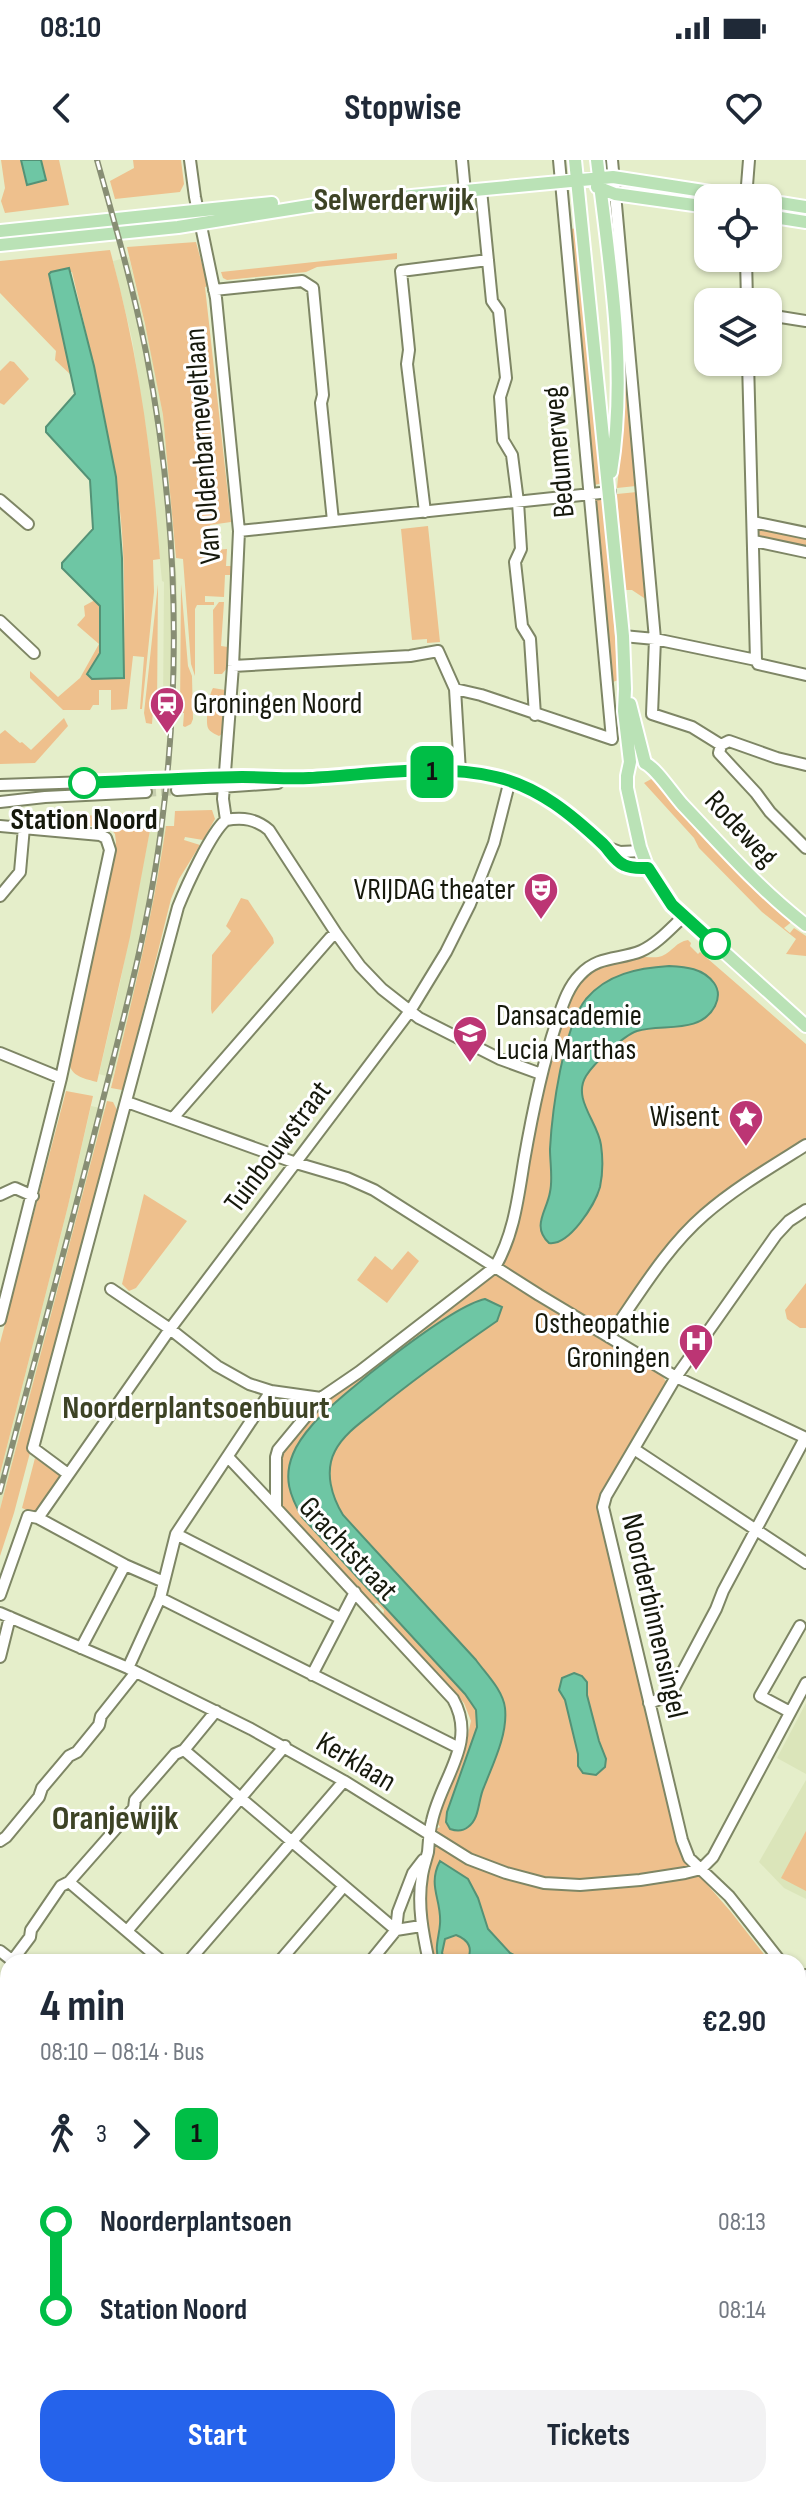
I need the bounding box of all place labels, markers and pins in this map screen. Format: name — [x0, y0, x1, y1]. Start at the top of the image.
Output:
station icon: Groningen Noord — [148, 685, 186, 735]
place label: Groningen Noord — [193, 686, 362, 722]
marker: Station Noord — [69, 768, 99, 798]
place label: Station Noord — [11, 802, 157, 838]
theatre icon: VRIJDAG theater — [522, 871, 560, 921]
place label: VRIJDAG theater — [354, 872, 515, 908]
unlabelled marker — [700, 929, 730, 959]
place label: Dansacademie Lucia Marthas — [496, 998, 642, 1068]
school or university icon: Dansacademie Lucia Marthas — [451, 1014, 489, 1064]
place icon: Wisent — [727, 1098, 765, 1148]
place label: Wisent — [650, 1099, 720, 1135]
place label: Ostheopathie Groningen — [534, 1306, 670, 1376]
hospital icon: Ostheopathie Groningen — [677, 1322, 715, 1372]

